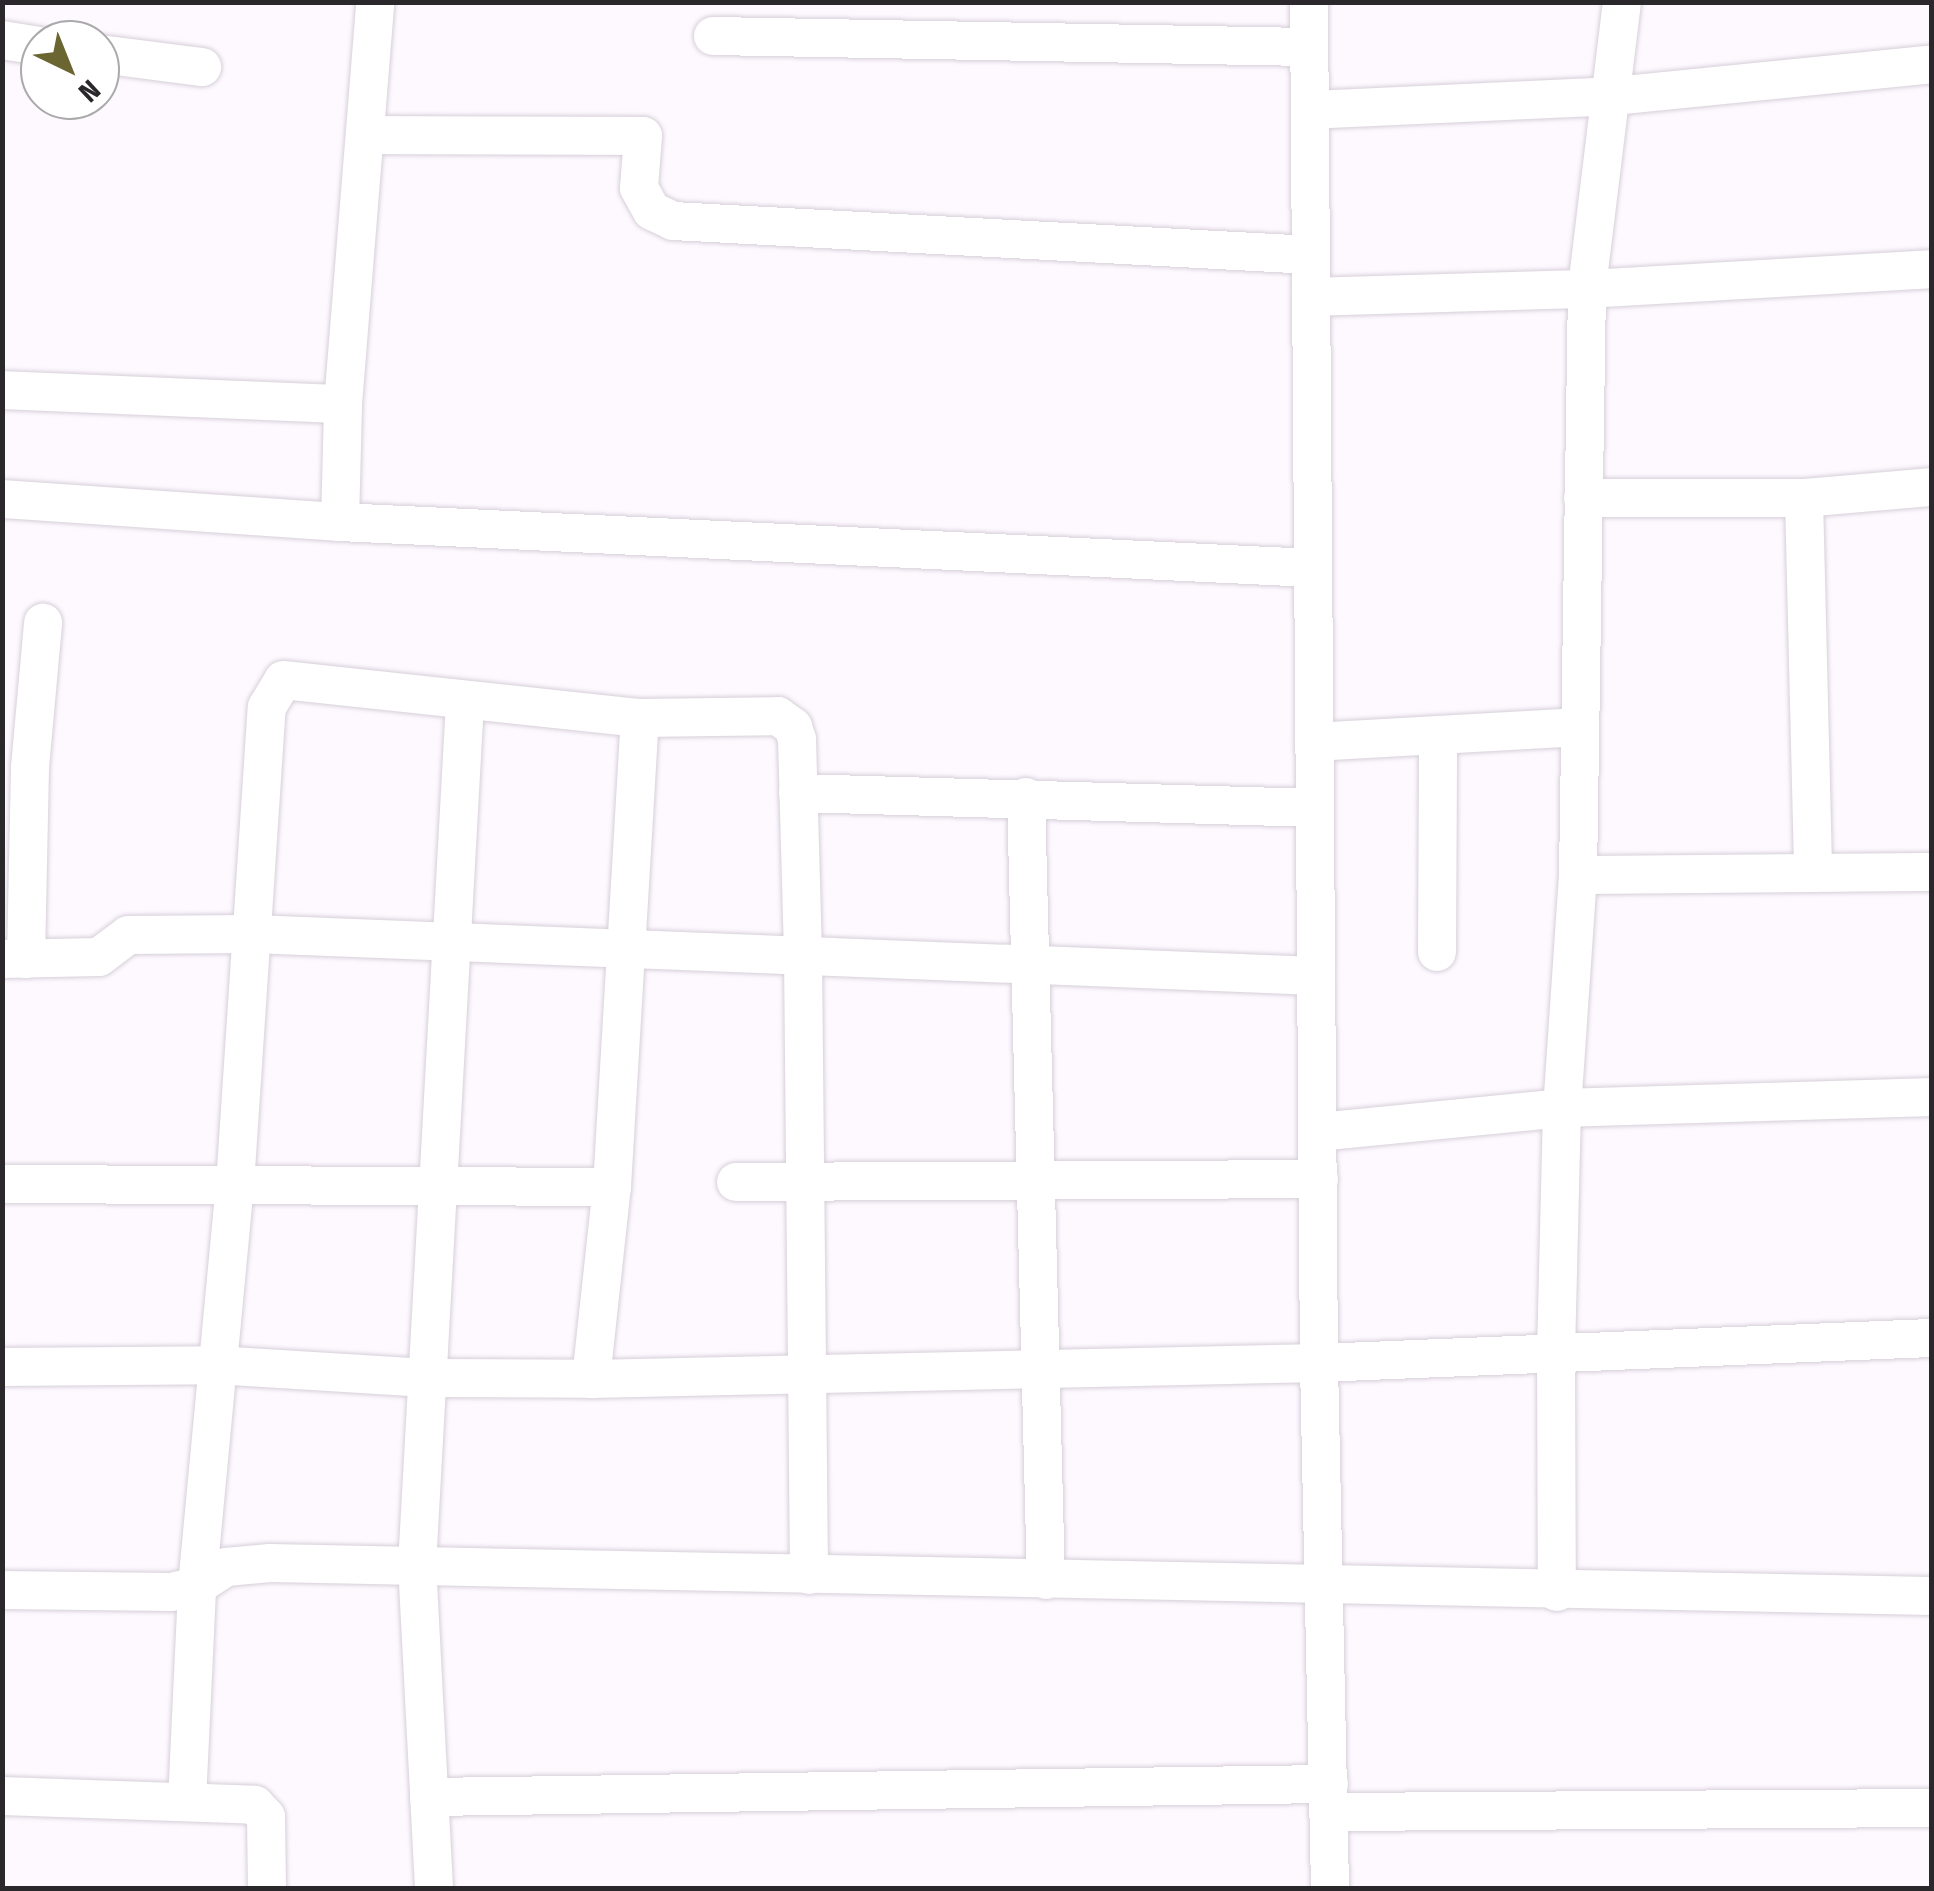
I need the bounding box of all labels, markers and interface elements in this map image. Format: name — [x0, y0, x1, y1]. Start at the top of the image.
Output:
north arrow — [20, 20, 120, 120]
text: N — [72, 73, 107, 109]

